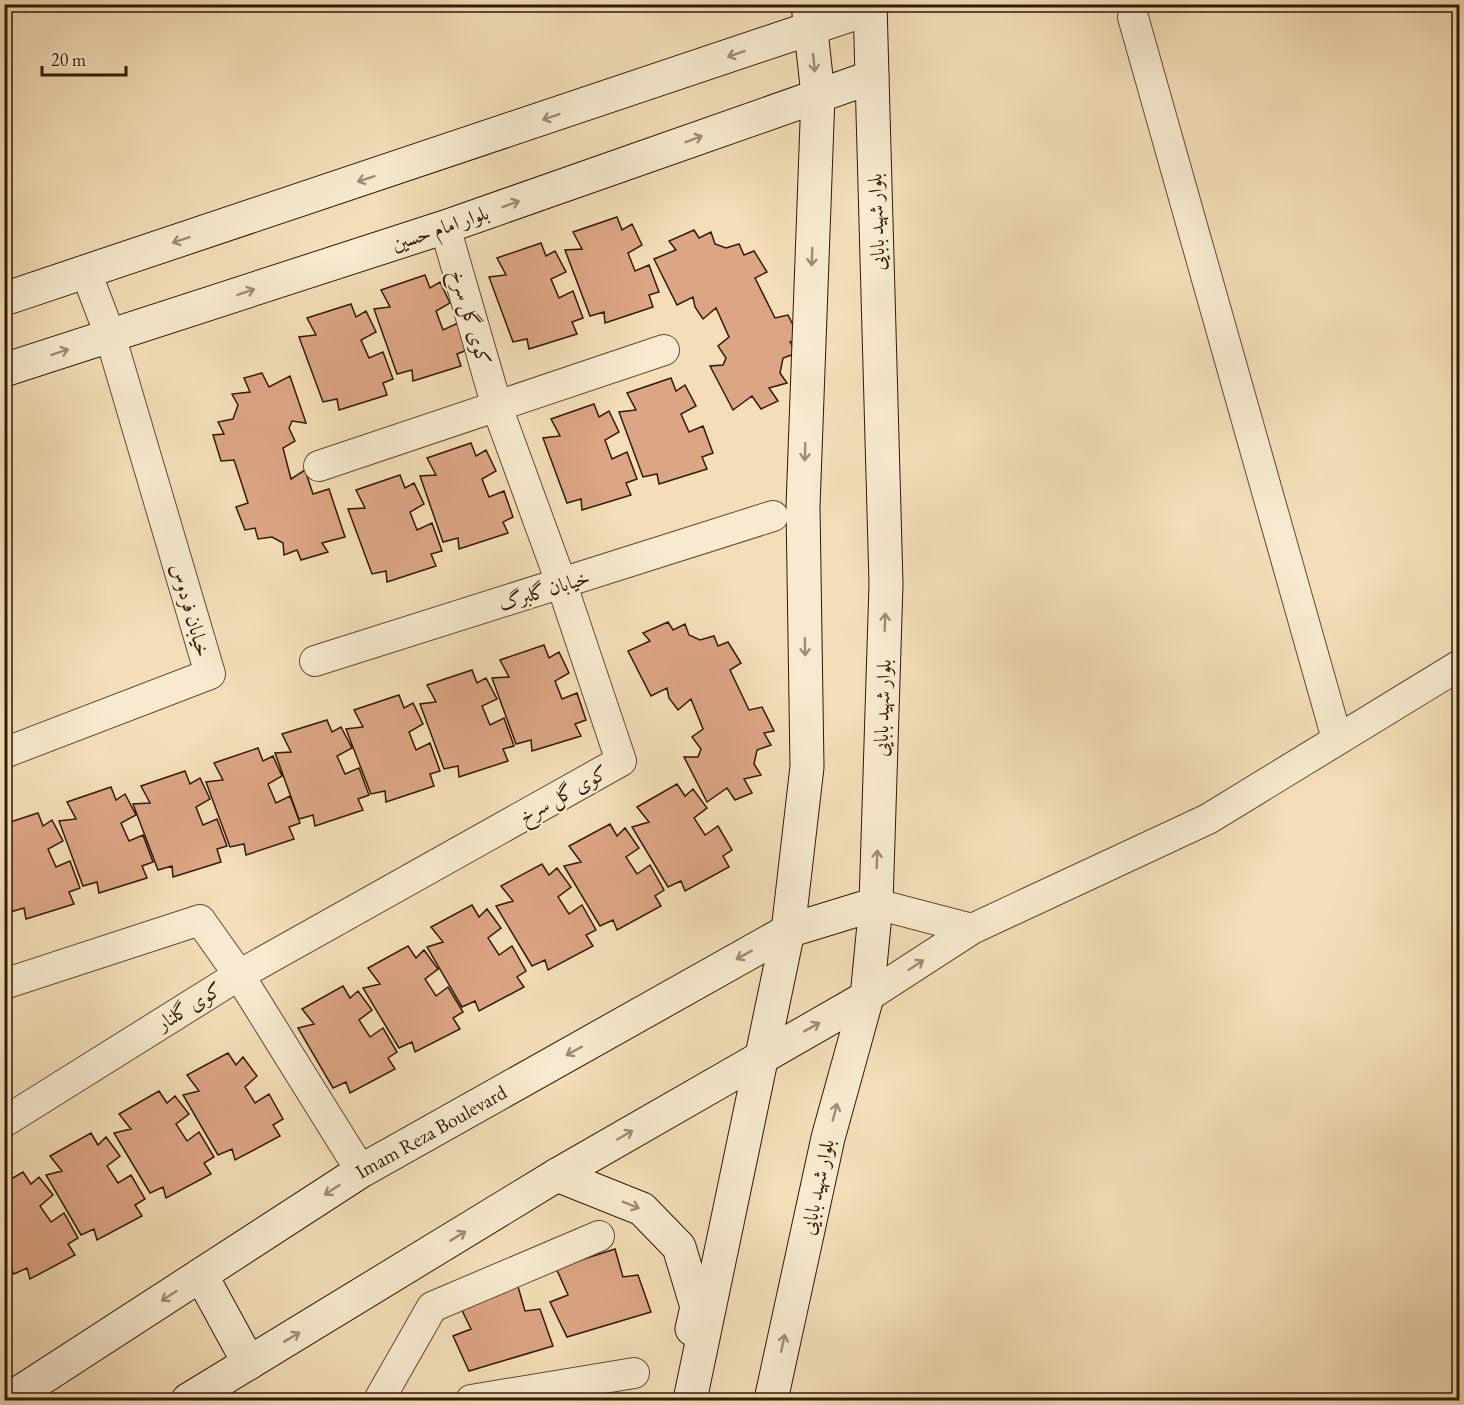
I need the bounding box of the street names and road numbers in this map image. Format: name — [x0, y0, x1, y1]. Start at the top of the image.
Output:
street label: بلوار شهید بابایی — [861, 173, 892, 271]
street label: بلوار امام حسین — [388, 199, 494, 261]
street label: کوی گل سرخ — [440, 266, 497, 369]
street label: خیابان فردوس — [165, 560, 217, 660]
street label: خیابان گلبرگ — [495, 564, 593, 616]
street label: بلوار شهید بابایی — [867, 659, 898, 757]
street label: کوی گل سرخ — [514, 759, 615, 834]
street label: کوی گلنار — [150, 976, 227, 1037]
street label: Imam Reza Boulevard — [350, 1078, 512, 1184]
street label: بلوار شهید بابایی — [794, 1137, 841, 1238]

